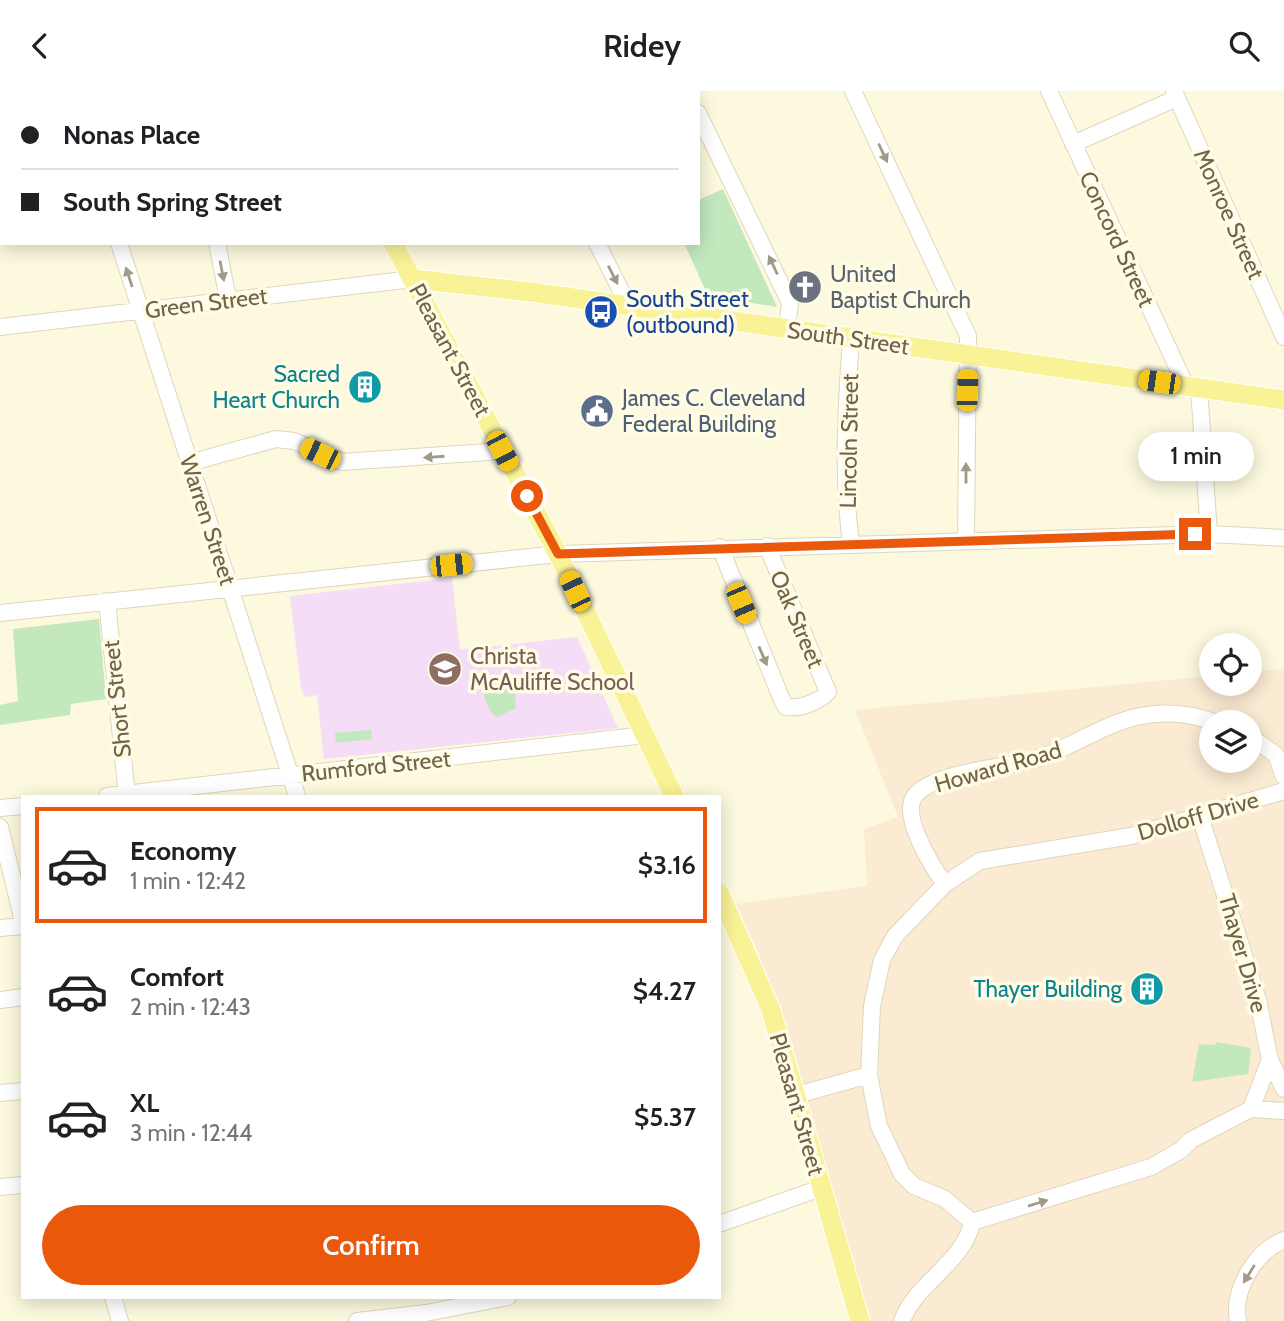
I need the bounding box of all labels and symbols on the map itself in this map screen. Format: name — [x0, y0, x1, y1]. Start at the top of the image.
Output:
one-way arrow — [877, 143, 888, 163]
street label: Monroe Street — [1188, 145, 1270, 284]
street label: Concord Street — [1073, 167, 1161, 311]
one-way arrow — [767, 254, 778, 275]
one-way arrow — [217, 260, 228, 282]
place label: United Baptist Church — [830, 260, 971, 314]
one-way arrow — [607, 265, 618, 285]
one-way arrow — [124, 267, 134, 288]
church icon: United Baptist Church — [786, 268, 824, 306]
street label: Pleasant Street — [403, 279, 497, 421]
street label: Green Street — [143, 282, 269, 324]
place label: South Street (outbound) — [626, 285, 749, 339]
bus stop icon: South Street (outbound) — [582, 293, 620, 331]
street label: South Street — [785, 316, 911, 360]
place label: Sacred Heart Church — [213, 360, 340, 414]
building icon: Sacred Heart Church — [346, 368, 384, 406]
car — [956, 369, 979, 411]
car — [1137, 369, 1182, 395]
street label: Lincoln Street — [834, 373, 864, 509]
place label: James C. Cleveland Federal Building — [621, 384, 806, 438]
public building icon: James C. Cleveland Federal Building — [578, 392, 616, 430]
car — [483, 428, 522, 474]
callout: 1 min — [1137, 433, 1253, 481]
car — [297, 435, 344, 473]
street label: Warren Street — [174, 451, 242, 589]
one-way arrow — [423, 452, 445, 463]
one-way arrow — [960, 461, 972, 483]
route start — [511, 480, 543, 512]
route end — [1179, 518, 1211, 550]
car — [430, 552, 473, 578]
street label: Oak Street — [764, 566, 830, 672]
car — [557, 568, 594, 614]
car — [724, 580, 759, 626]
street label: Short Street — [97, 639, 137, 759]
place label: Christa McAuliffe School — [470, 642, 635, 696]
one-way arrow — [757, 646, 769, 666]
school or university icon: Christa McAuliffe School — [426, 650, 464, 688]
street label: Howard Road — [931, 736, 1065, 798]
street label: Rumford Street — [300, 744, 452, 788]
street label: Dolloff Drive — [1134, 785, 1262, 847]
street label: Thayer Drive — [1213, 890, 1273, 1016]
building icon: Thayer Building — [1128, 970, 1166, 1008]
place label: Thayer Building — [973, 975, 1123, 1003]
street label: Pleasant Street — [763, 1030, 831, 1178]
one-way arrow — [1028, 1198, 1049, 1208]
one-way arrow — [1243, 1265, 1256, 1284]

